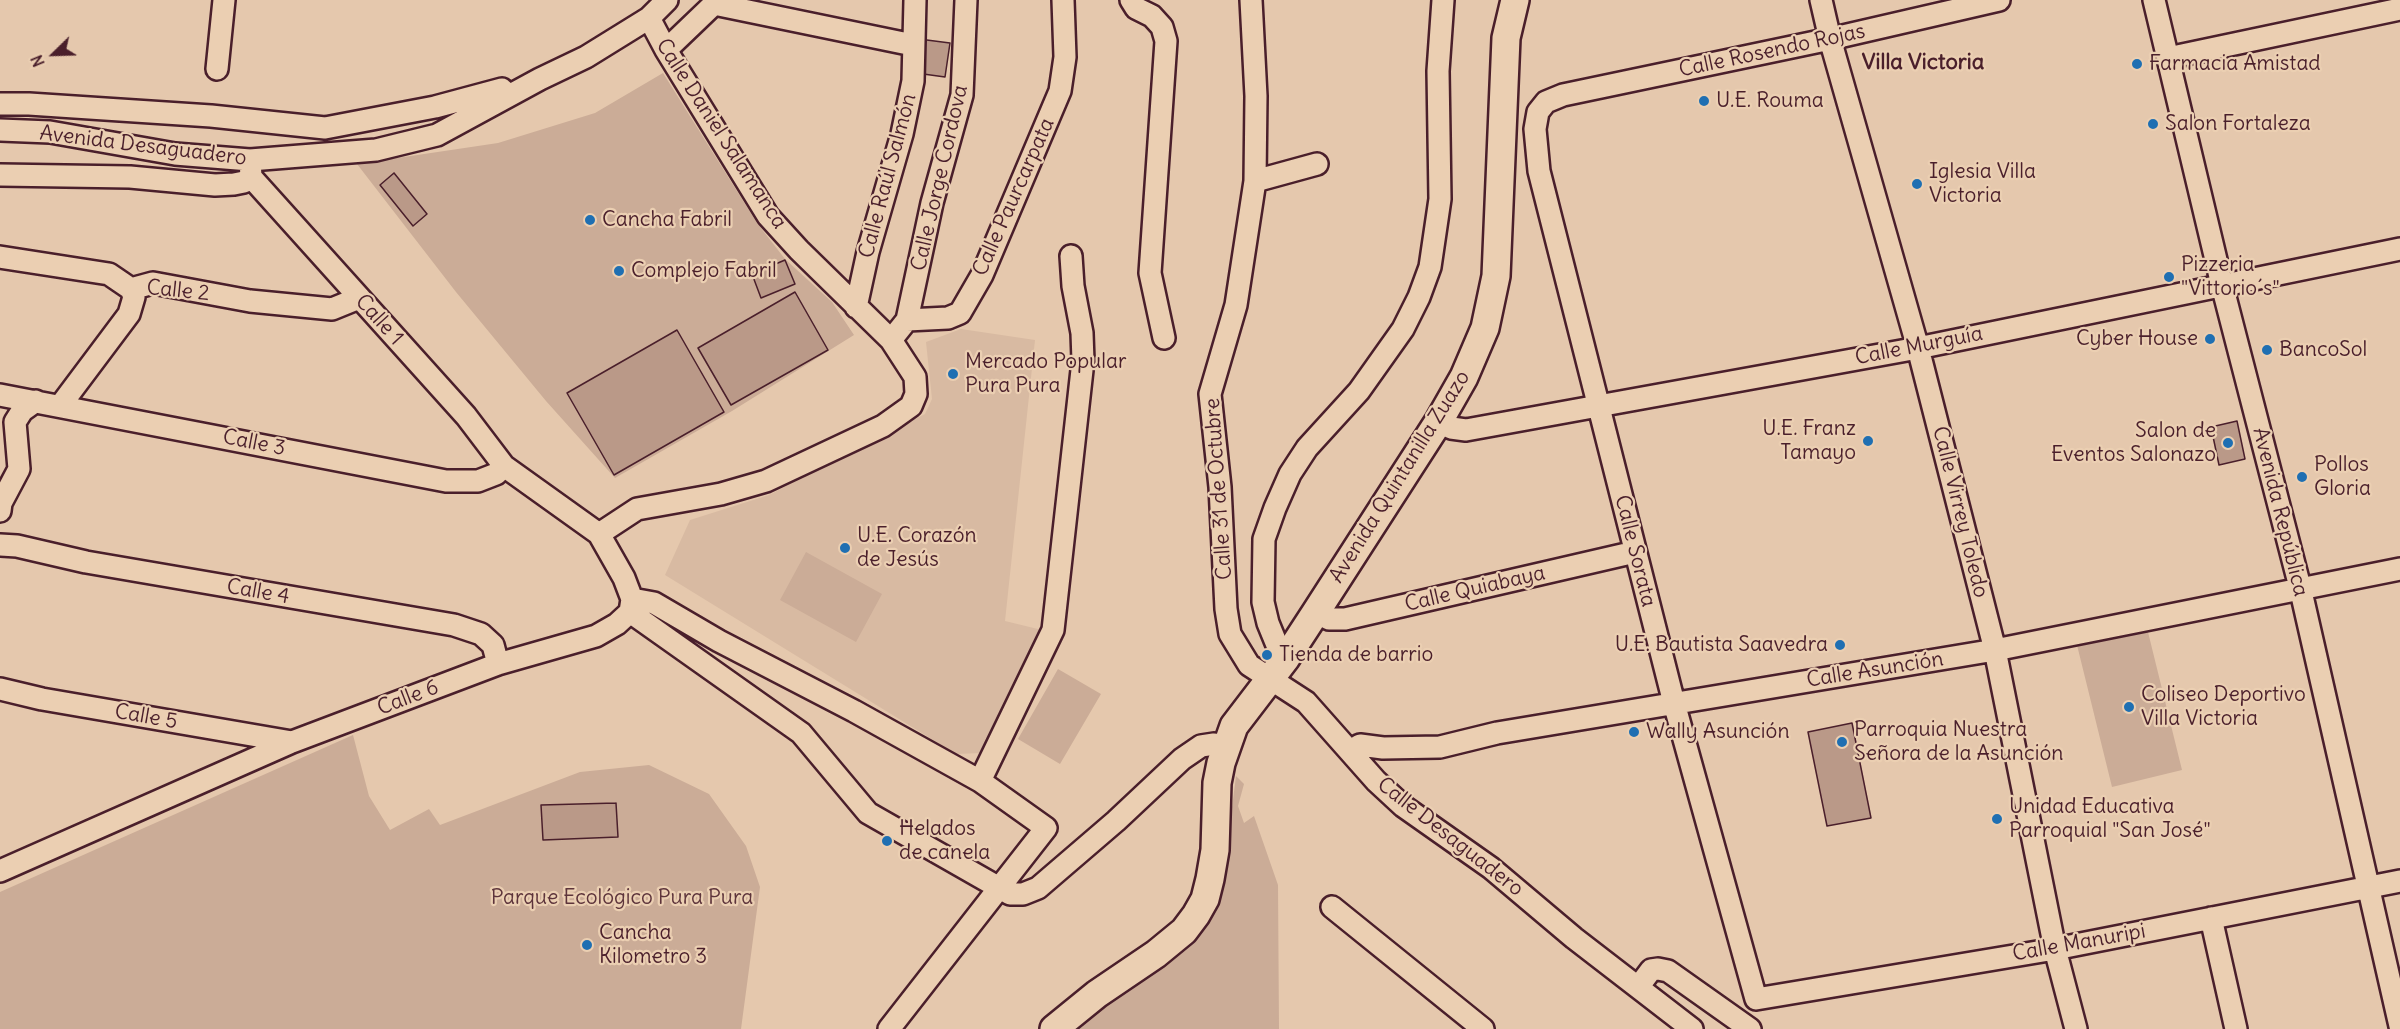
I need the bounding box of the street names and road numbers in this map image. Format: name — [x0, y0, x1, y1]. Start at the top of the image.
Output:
street label: Calle Rosendo Rojas — [1677, 19, 1867, 83]
street label: Calle Daniel Salamanca — [650, 34, 792, 234]
street label: Calle Jorge Cordova — [906, 83, 974, 273]
street label: Calle Raúl Salmón — [854, 91, 922, 261]
street label: Calle Paurcarpata — [968, 114, 1060, 280]
street label: Avenida Desaguadero — [38, 121, 248, 171]
street label: Calle 2 — [145, 275, 211, 307]
street label: Calle 1 — [350, 289, 408, 351]
street label: Calle Murguía — [1853, 321, 1985, 371]
street label: Avenida Quintanilla Zuazo — [1324, 366, 1476, 588]
street label: Calle 31 de Octubre — [1200, 397, 1238, 581]
street label: Calle Virrey Toledo — [1927, 424, 1993, 600]
street label: Calle 3 — [221, 425, 287, 461]
street label: Avenida República — [2247, 425, 2313, 599]
street label: Calle Sorata — [1609, 493, 1661, 609]
street label: Calle Quiabaya — [1402, 561, 1548, 617]
street label: Calle 4 — [225, 574, 291, 610]
street label: Calle Asunción — [1805, 647, 1945, 693]
street label: Calle 6 — [374, 675, 442, 721]
street label: Calle 5 — [113, 699, 179, 735]
street label: Calle Desaguadero — [1372, 772, 1528, 902]
street label: Calle Manuripi — [2011, 919, 2147, 967]

